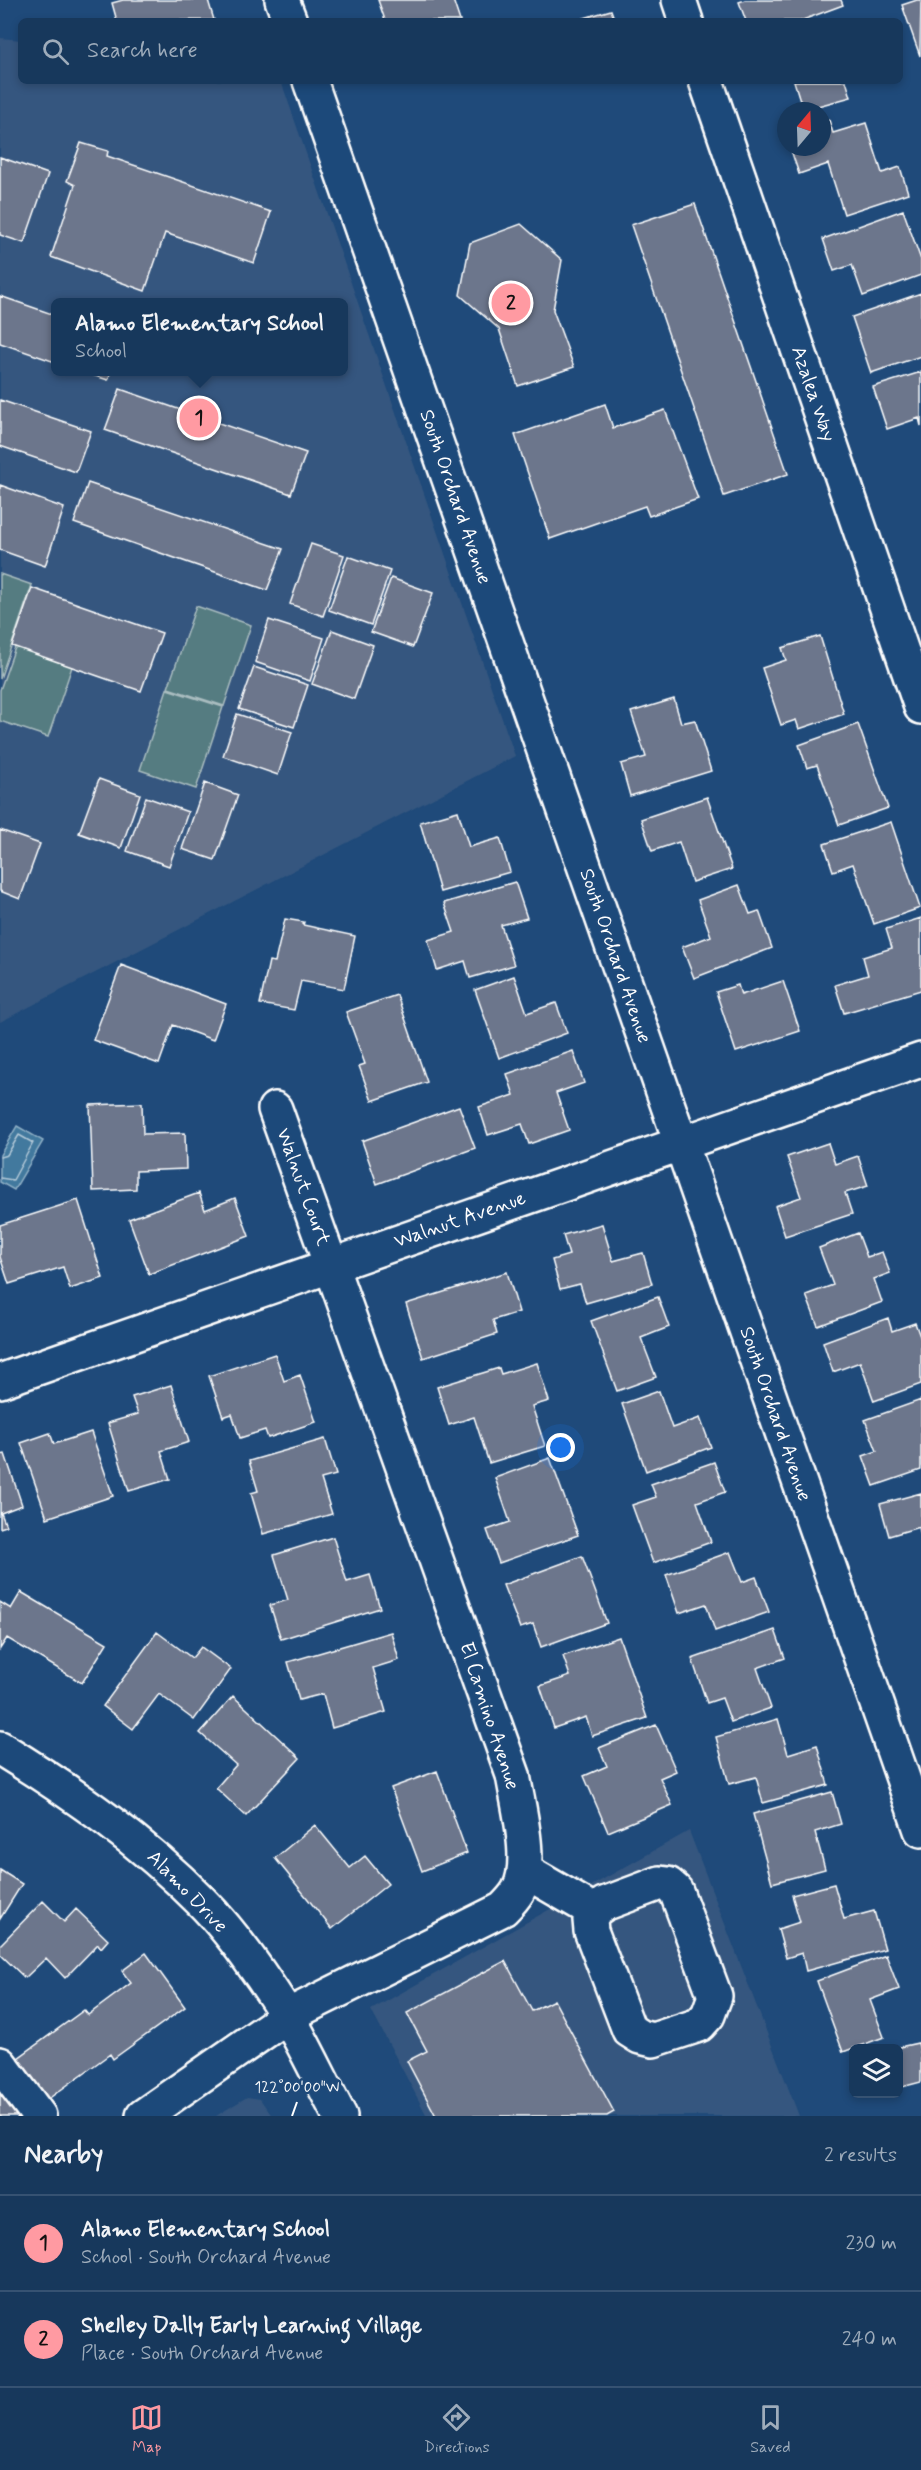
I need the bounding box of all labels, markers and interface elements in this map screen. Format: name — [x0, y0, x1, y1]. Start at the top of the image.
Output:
search box — [18, 18, 903, 84]
icon: search — [39, 35, 72, 68]
text: Search here — [87, 37, 198, 65]
north arrow — [777, 102, 831, 156]
pin: 2 — [492, 280, 530, 326]
popup — [51, 298, 348, 376]
text: Alamo Elementary School — [75, 310, 324, 338]
text: School — [75, 338, 127, 365]
street label: Azalea Way — [784, 343, 842, 445]
pin: 1 — [180, 396, 218, 440]
street label: South Orchard Avenue — [412, 406, 498, 588]
street label: South Orchard Avenue — [572, 865, 658, 1047]
street label: Walnut Court — [269, 1125, 337, 1250]
street label: Walnut Avenue — [391, 1185, 529, 1255]
street label: South Orchard Avenue — [732, 1323, 818, 1505]
your location — [546, 1433, 575, 1462]
street label: El Camino Avenue — [452, 1639, 526, 1793]
street label: Alamo Drive — [141, 1845, 233, 1939]
map controls — [849, 2044, 903, 2098]
button: layers — [849, 2044, 903, 2098]
text: 122°00'00"W — [255, 2078, 339, 2098]
text: Nearby — [24, 2138, 103, 2172]
text: 2 results — [824, 2142, 897, 2169]
text: Alamo Elementary School — [81, 2216, 330, 2244]
text: 1 — [39, 2230, 48, 2257]
text: 230 m — [845, 2230, 897, 2257]
text: School · South Orchard Avenue — [81, 2244, 331, 2271]
text: Shelley Dally Early Learning Village — [81, 2312, 422, 2340]
text: 2 — [39, 2326, 48, 2353]
text: 240 m — [842, 2326, 897, 2353]
text: Place · South Orchard Avenue — [81, 2340, 323, 2367]
tab: Map — [130, 2401, 163, 2458]
tab: Directions — [424, 2401, 490, 2458]
tab: Saved — [750, 2401, 791, 2458]

